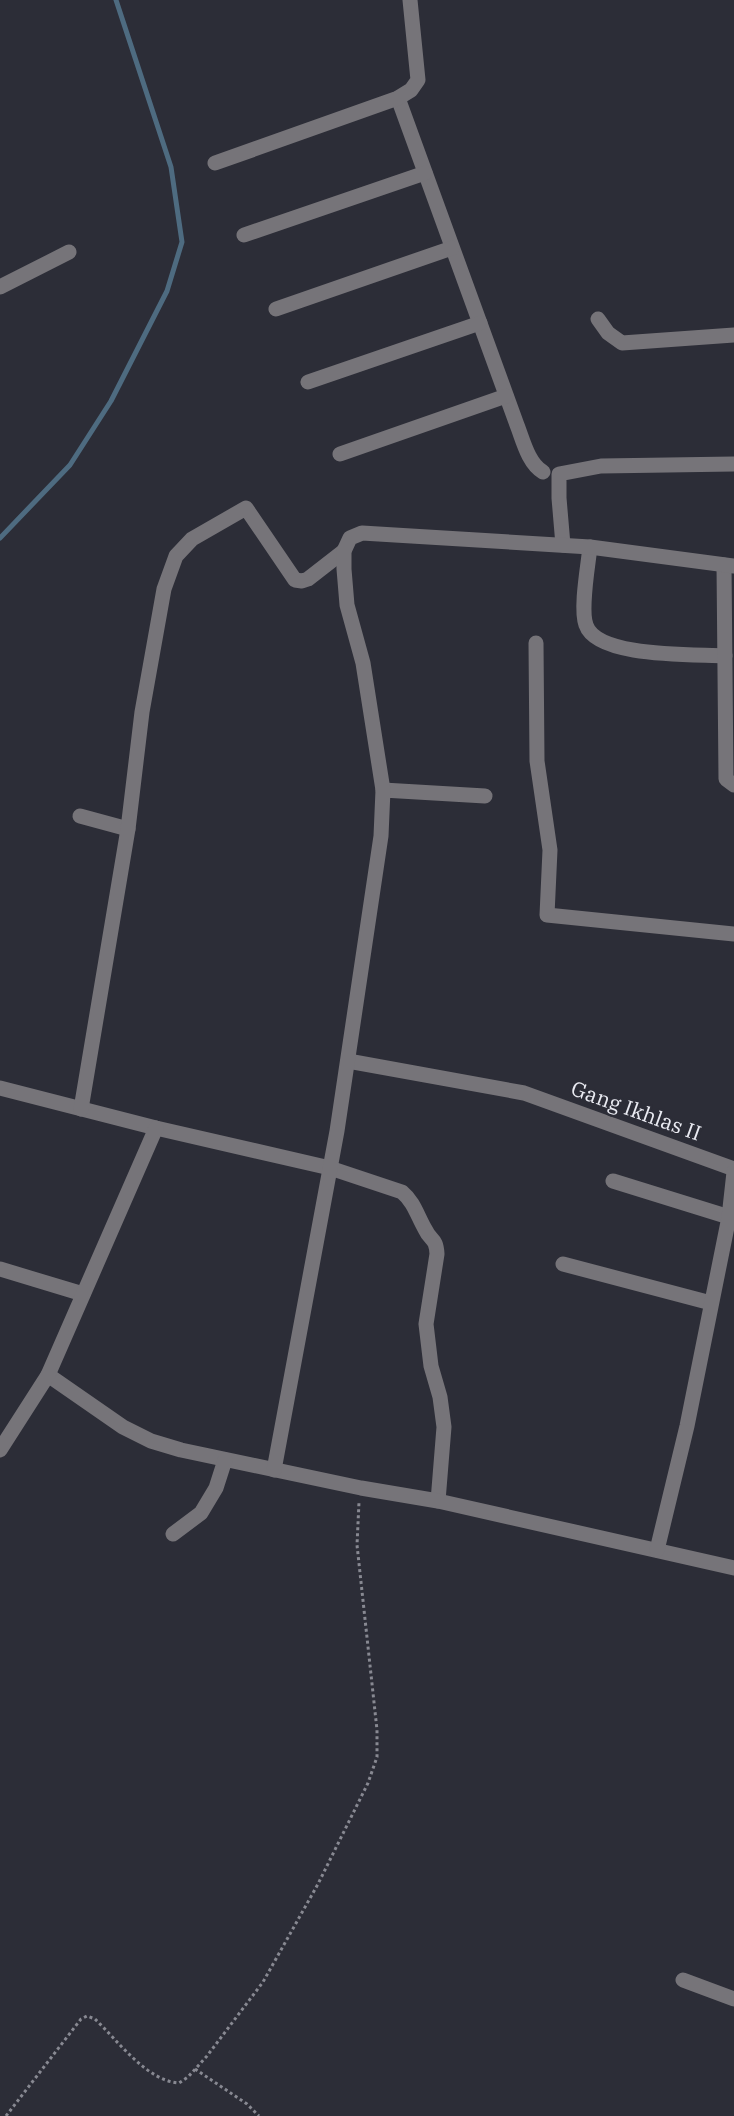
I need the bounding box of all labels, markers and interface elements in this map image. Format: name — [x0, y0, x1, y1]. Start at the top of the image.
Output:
street label: Gang Ikhlas II — [567, 1074, 705, 1147]

